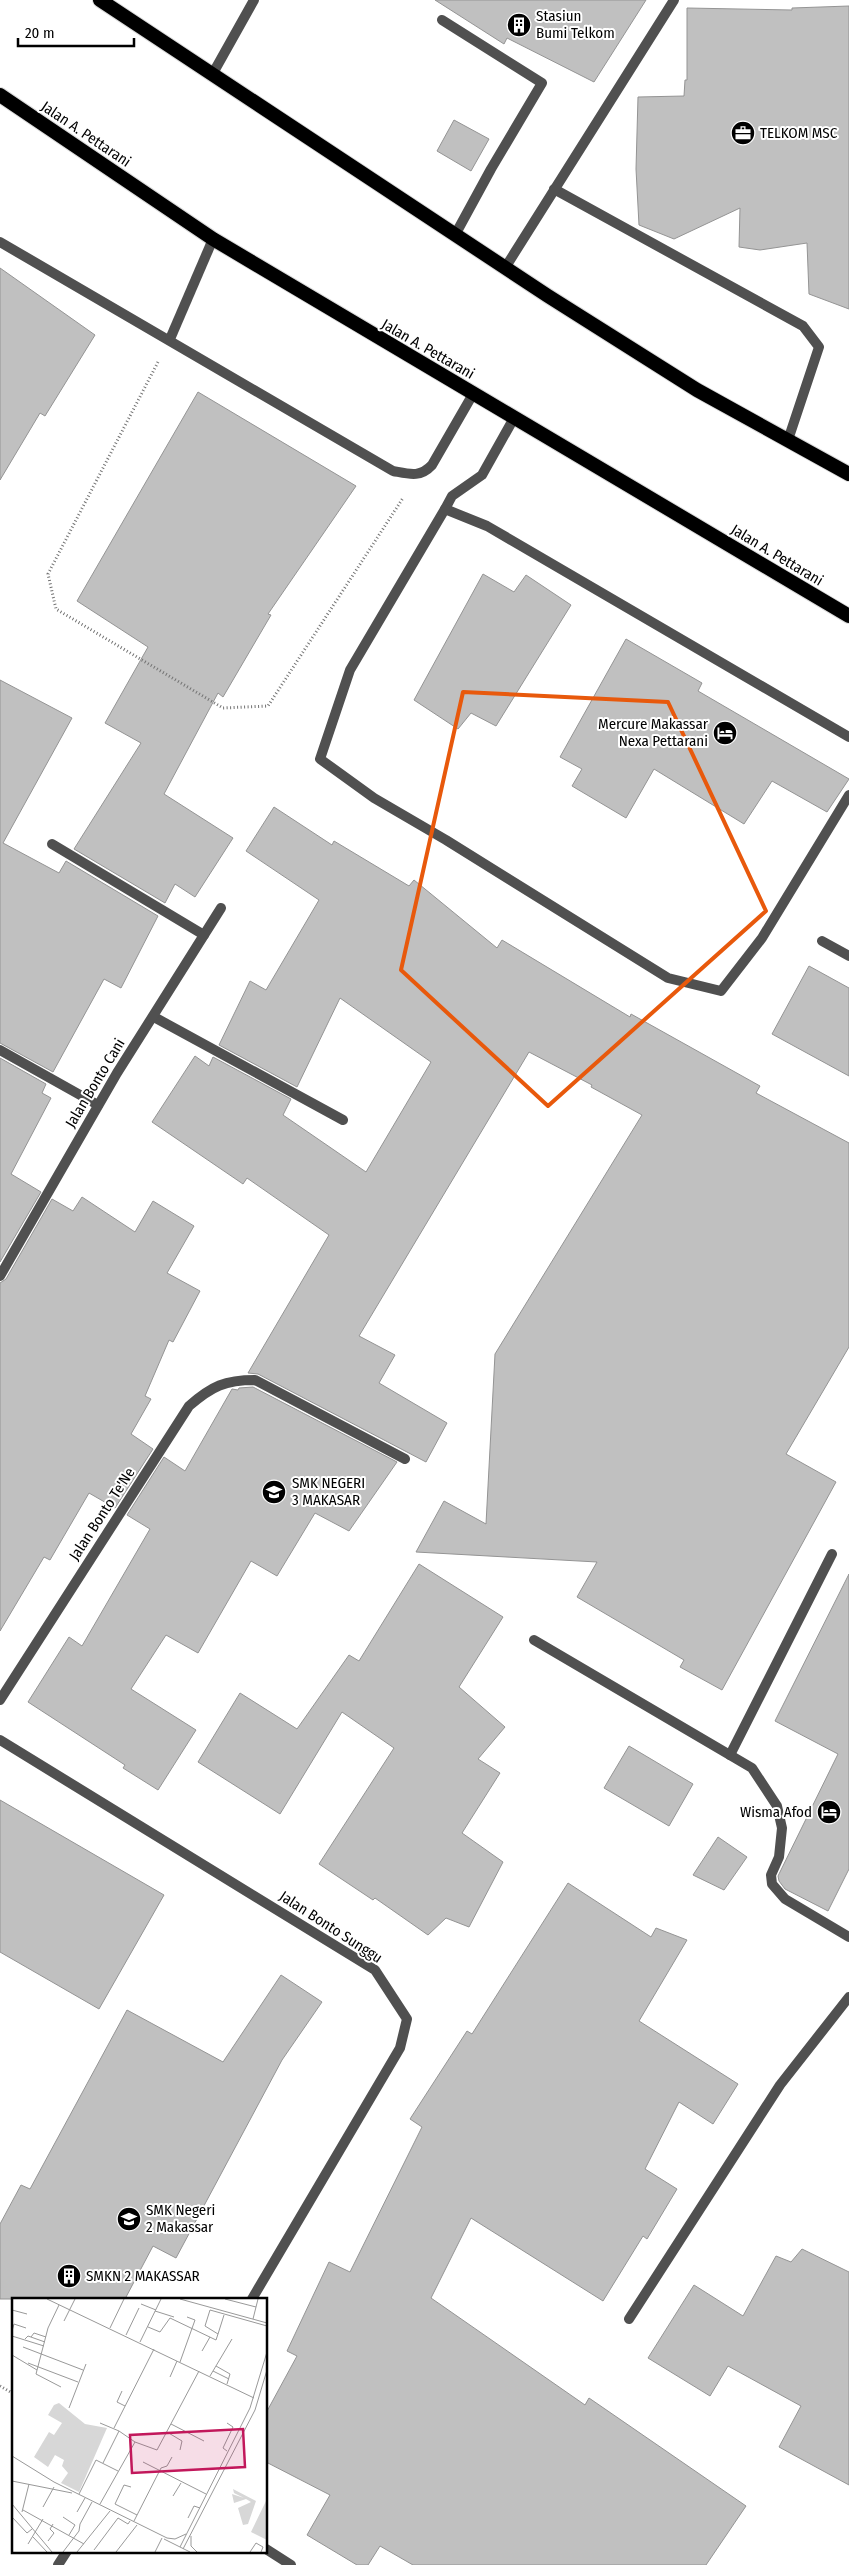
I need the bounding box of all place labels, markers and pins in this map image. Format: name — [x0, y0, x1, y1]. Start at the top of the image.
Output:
place label: Stasiun Bumi Telkom — [536, 7, 615, 42]
building icon: Stasiun Bumi Telkom — [506, 12, 532, 38]
office icon: TELKOM MSC — [730, 120, 756, 146]
place label: TELKOM MSC — [760, 124, 838, 142]
place label: Mercure Makassar Nexa Pettarani — [598, 715, 709, 750]
hotel icon: Mercure Makassar Nexa Pettarani — [712, 720, 738, 746]
place label: SMK NEGERI 3 MAKASAR — [292, 1474, 365, 1509]
school or university icon: SMK NEGERI 3 MAKASAR — [261, 1479, 287, 1505]
hotel icon: Wisma Afod — [816, 1799, 842, 1825]
place label: Wisma Afod — [740, 1803, 812, 1821]
place label: SMK Negeri 2 Makassar — [146, 2201, 215, 2236]
school or university icon: SMK Negeri 2 Makassar — [116, 2206, 142, 2232]
building icon: SMKN 2 MAKASSAR — [56, 2263, 82, 2289]
place label: SMKN 2 MAKASSAR — [86, 2267, 200, 2285]

